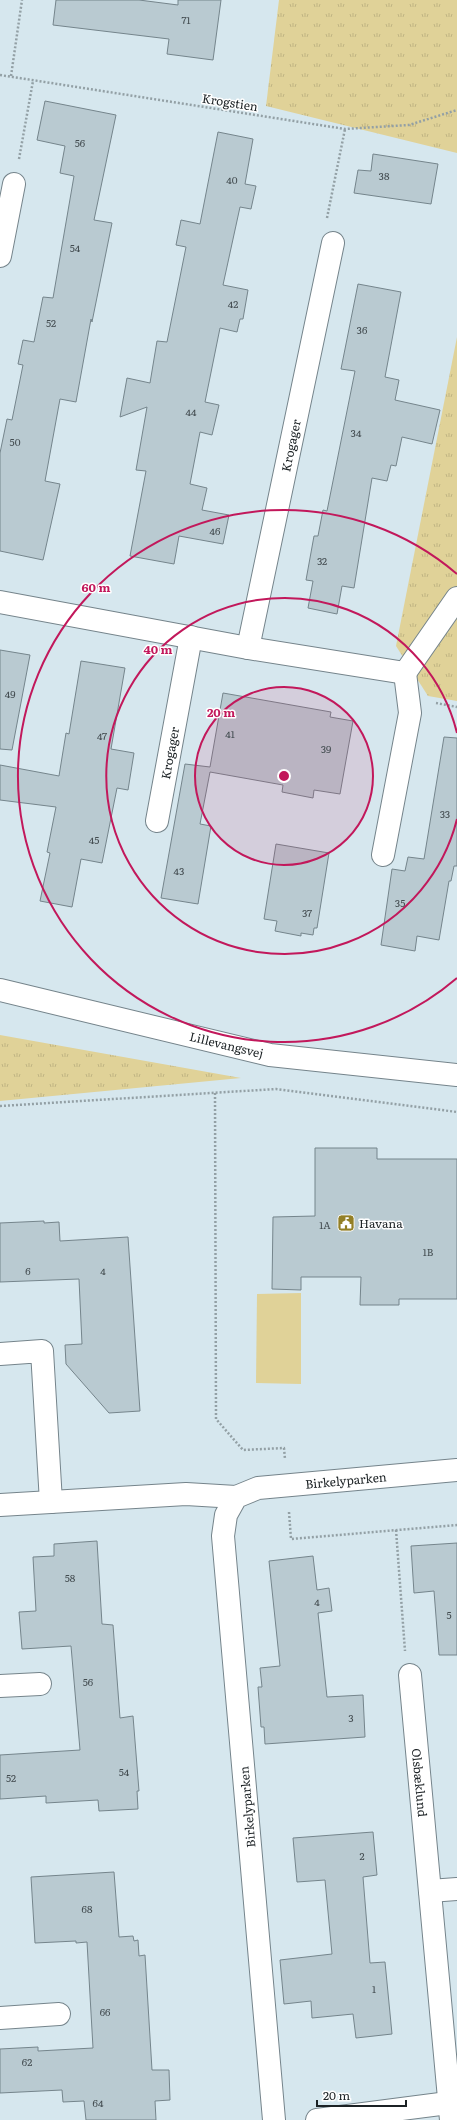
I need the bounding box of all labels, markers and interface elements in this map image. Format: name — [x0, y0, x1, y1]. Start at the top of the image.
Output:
house number: 71 — [181, 12, 191, 27]
street label: Krogstien — [201, 89, 259, 115]
house number: 56 — [75, 135, 86, 150]
house number: 38 — [379, 168, 390, 183]
house number: 40 — [226, 172, 238, 187]
house number: 54 — [70, 240, 81, 255]
house number: 42 — [228, 296, 238, 311]
house number: 52 — [46, 315, 56, 330]
house number: 36 — [357, 322, 368, 337]
house number: 44 — [185, 404, 197, 419]
street label: Krogager — [276, 417, 305, 473]
house number: 34 — [351, 425, 362, 440]
house number: 50 — [10, 434, 21, 449]
house number: 46 — [210, 523, 221, 538]
house number: 32 — [317, 553, 327, 568]
text: 60 m — [82, 578, 110, 596]
text: 40 m — [144, 640, 173, 658]
house number: 49 — [5, 686, 15, 701]
text: 20 m — [207, 703, 235, 721]
street label: Krogager — [156, 725, 183, 781]
house number: 41 — [225, 726, 235, 741]
house number: 47 — [97, 728, 107, 743]
house number: 39 — [321, 741, 331, 756]
centre of rings — [277, 769, 291, 783]
house number: 33 — [440, 806, 450, 821]
house number: 45 — [89, 832, 99, 847]
house number: 43 — [174, 863, 184, 878]
house number: 35 — [395, 895, 405, 910]
house number: 37 — [302, 905, 312, 920]
street label: Lillevangsvej — [188, 1027, 265, 1062]
public building icon: Havana — [336, 1213, 356, 1233]
place label: Havana — [359, 1214, 403, 1232]
house number: 1A — [319, 1217, 331, 1232]
house number: 1B — [423, 1244, 434, 1259]
house number: 6 — [25, 1263, 31, 1278]
house number: 4 — [100, 1263, 106, 1278]
street label: Birkelyparken — [304, 1467, 387, 1493]
house number: 58 — [65, 1570, 76, 1585]
house number: 4 — [314, 1594, 320, 1609]
house number: 5 — [446, 1607, 452, 1622]
house number: 56 — [83, 1674, 94, 1689]
house number: 3 — [348, 1710, 354, 1725]
street label: Olsbæklund — [408, 1747, 432, 1818]
house number: 54 — [119, 1764, 130, 1779]
street label: Birkelyparken — [234, 1766, 260, 1848]
house number: 52 — [6, 1770, 16, 1785]
house number: 2 — [359, 1848, 365, 1863]
house number: 68 — [82, 1901, 93, 1916]
house number: 1 — [372, 1981, 376, 1996]
house number: 66 — [100, 2004, 111, 2019]
house number: 62 — [22, 2054, 32, 2069]
scale bar — [317, 2082, 406, 2108]
text: 20 m — [323, 2086, 350, 2104]
house number: 64 — [93, 2095, 104, 2110]

